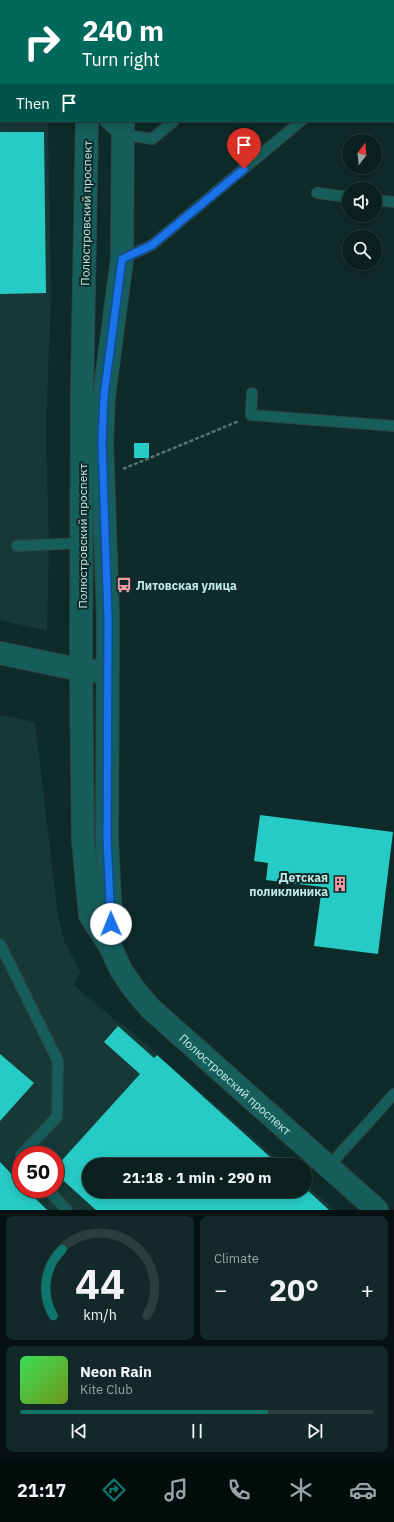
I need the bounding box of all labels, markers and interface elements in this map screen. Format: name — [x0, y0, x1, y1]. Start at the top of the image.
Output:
text: 240 m — [82, 12, 164, 49]
icon: right — [16, 16, 68, 68]
text: Turn right — [82, 48, 160, 71]
icon: arrive — [58, 92, 80, 114]
text: Then — [16, 94, 50, 113]
pin — [227, 128, 261, 169]
icon: arrive — [233, 134, 255, 156]
north arrow — [342, 134, 382, 174]
map controls — [342, 134, 382, 270]
street label: Полюстровский проспект — [77, 140, 95, 286]
button: sound — [342, 182, 382, 222]
button: search — [342, 230, 382, 270]
street label: Полюстровский проспект — [75, 463, 90, 609]
bus stop icon: Литовская улица — [115, 576, 133, 594]
place label: Литовская улица — [136, 578, 237, 593]
place label: Детская поликлиника — [249, 870, 328, 899]
building icon: Детская поликлиника — [331, 875, 349, 893]
position arrow — [90, 903, 132, 945]
street label: Полюстровский проспект — [176, 1030, 295, 1138]
speed limit sign: 50 — [12, 1146, 64, 1198]
text: 21:18 · 1 min · 290 m — [123, 1168, 271, 1187]
text: Climate — [214, 1250, 259, 1267]
text: 44 — [75, 1256, 125, 1310]
text: 20° — [269, 1270, 319, 1309]
text: − — [214, 1275, 227, 1304]
text: + — [361, 1275, 374, 1304]
text: km/h — [83, 1305, 117, 1324]
text: Neon Rain — [80, 1362, 152, 1381]
text: Kite Club — [80, 1381, 133, 1398]
icon: previous — [68, 1420, 90, 1442]
icon: pause — [186, 1420, 208, 1442]
icon: next — [304, 1420, 326, 1442]
icon: directions — [100, 1476, 128, 1504]
icon: music — [162, 1476, 190, 1504]
icon: phone — [225, 1476, 253, 1504]
icon: climate — [287, 1476, 315, 1504]
icon: car — [349, 1476, 377, 1504]
text: 21:17 — [17, 1479, 66, 1502]

